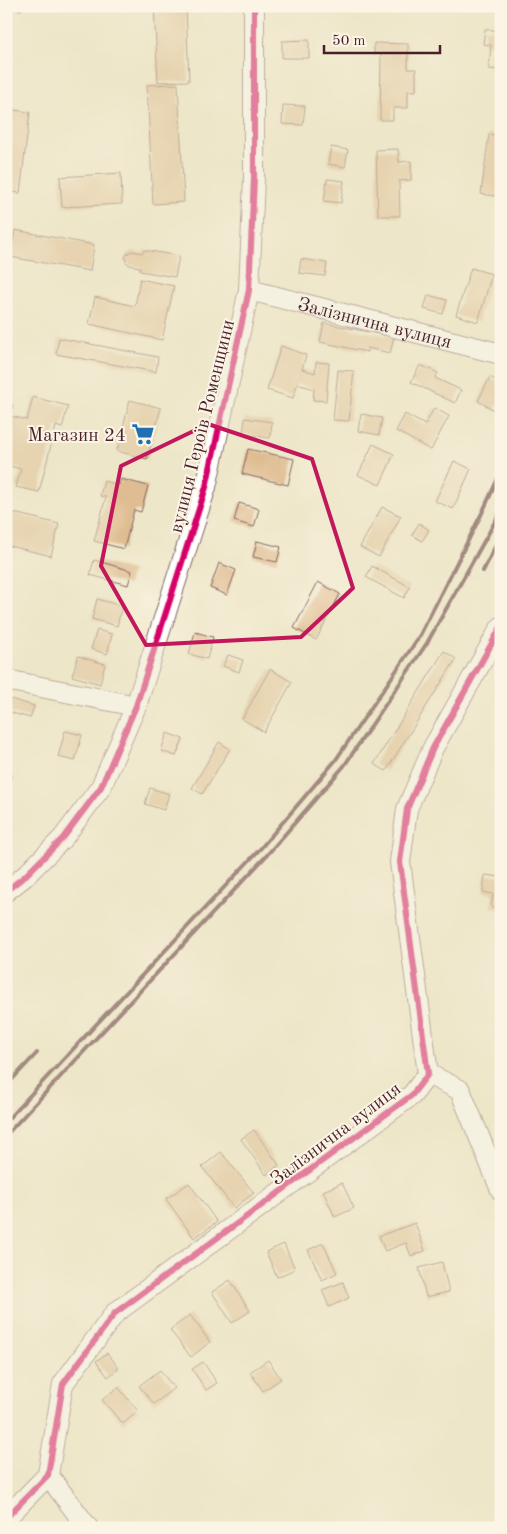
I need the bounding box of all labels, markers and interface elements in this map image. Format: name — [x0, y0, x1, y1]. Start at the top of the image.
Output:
scale bar — [324, 22, 441, 54]
text: 50 m — [332, 34, 366, 49]
street label: Залізнична вулиця — [296, 296, 453, 353]
street label: вулиця Героїв Роменщини — [168, 318, 239, 535]
supermarket icon: Магазин 24 — [130, 421, 156, 447]
place label: Магазин 24 — [27, 427, 126, 446]
street label: Залізнична вулиця — [268, 1080, 405, 1190]

